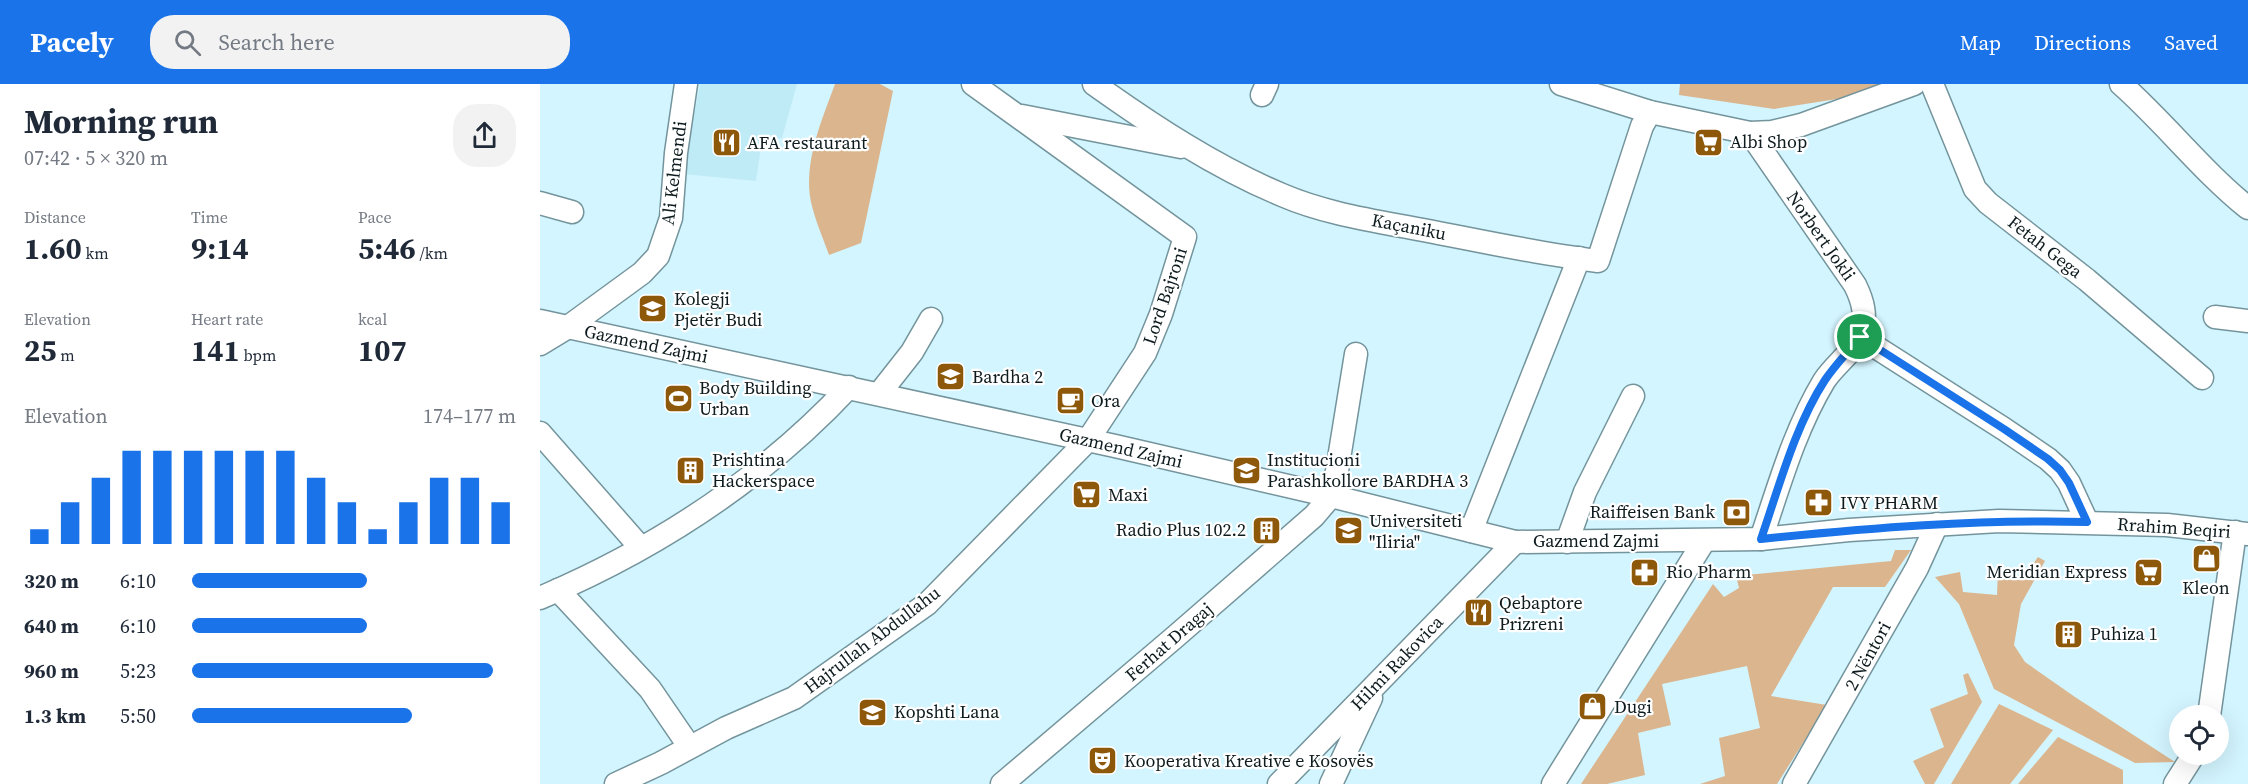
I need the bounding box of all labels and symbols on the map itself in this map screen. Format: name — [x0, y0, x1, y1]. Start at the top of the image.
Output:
street label: Ali Kelmendi — [655, 119, 692, 226]
supermarket icon: Albi Shop — [1693, 126, 1725, 158]
restaurant icon: AFA restaurant — [710, 127, 742, 159]
place label: Albi Shop — [1730, 129, 1807, 154]
place label: AFA restaurant — [747, 130, 867, 155]
street label: Norbert Jokli — [1781, 186, 1862, 286]
street label: Kaçaniku — [1370, 207, 1449, 246]
street label: Fetah Gega — [2003, 210, 2089, 284]
street label: Lord Bajroni — [1136, 244, 1193, 348]
place label: Kolegji Pjetër Budi — [674, 286, 762, 332]
school or university icon: Kolegji Pjetër Budi — [637, 293, 669, 325]
pin — [1834, 311, 1885, 362]
street label: Gazmend Zajmi — [582, 318, 710, 369]
school or university icon: Bardha 2 — [935, 361, 967, 393]
place label: Bardha 2 — [972, 364, 1043, 389]
place label: Body Building Urban — [699, 375, 812, 421]
sports icon: Body Building Urban — [662, 382, 694, 414]
cafe icon: Ora — [1054, 385, 1086, 417]
place label: Ora — [1091, 388, 1121, 413]
street label: Gazmend Zajmi — [1057, 421, 1185, 474]
place label: Prishtina Hackerspace — [712, 447, 815, 493]
place label: Institucioni Parashkollore BARDHA 3 — [1267, 447, 1468, 493]
building icon: Prishtina Hackerspace — [675, 454, 707, 486]
school or university icon: Institucioni Parashkollore BARDHA 3 — [1230, 454, 1262, 486]
supermarket icon: Maxi — [1071, 479, 1103, 511]
place label: Maxi — [1108, 482, 1148, 507]
pharmacy icon: IVY PHARM — [1803, 487, 1835, 519]
place label: IVY PHARM — [1840, 490, 1938, 515]
bank icon: Raiffeisen Bank — [1720, 496, 1752, 528]
place label: Raiffeisen Bank — [1589, 499, 1715, 524]
place label: Universiteti "Iliria" — [1369, 508, 1462, 554]
street label: Rrahim Beqiri — [2116, 511, 2232, 544]
building icon: Radio Plus 102.2 — [1251, 514, 1283, 546]
school or university icon: Universiteti "Iliria" — [1332, 515, 1364, 547]
place label: Radio Plus 102.2 — [1116, 517, 1246, 542]
street label: Gazmend Zajmi — [1533, 528, 1659, 553]
shop icon: Kleon — [2190, 543, 2222, 575]
pharmacy icon: Rio Pharm — [1629, 556, 1661, 588]
supermarket icon: Meridian Express — [2132, 556, 2164, 588]
place label: Rio Pharm — [1666, 559, 1751, 584]
place label: Meridian Express — [1987, 559, 2127, 584]
place label: Kleon — [2182, 575, 2230, 600]
street label: Hajrullah Abdullahu — [798, 580, 945, 699]
place label: Qebaptore Prizreni — [1499, 590, 1583, 636]
street label: Ferhat Dragaj — [1119, 597, 1218, 687]
restaurant icon: Qebaptore Prizreni — [1462, 597, 1494, 629]
street label: Hilmi Rakovica — [1345, 609, 1449, 716]
street label: 2 Nëntori — [1838, 617, 1897, 695]
building icon: Puhiza 1 — [2053, 618, 2085, 650]
place label: Puhiza 1 — [2090, 621, 2158, 646]
shop icon: Dugi — [1577, 691, 1609, 723]
place label: Dugi — [1614, 694, 1652, 719]
school or university icon: Kopshti Lana — [857, 696, 889, 728]
place label: Kopshti Lana — [894, 699, 1000, 724]
theatre icon: Kooperativa Kreative e Kosovës — [1087, 745, 1119, 777]
place label: Kooperativa Kreative e Kosovës — [1124, 748, 1374, 773]

